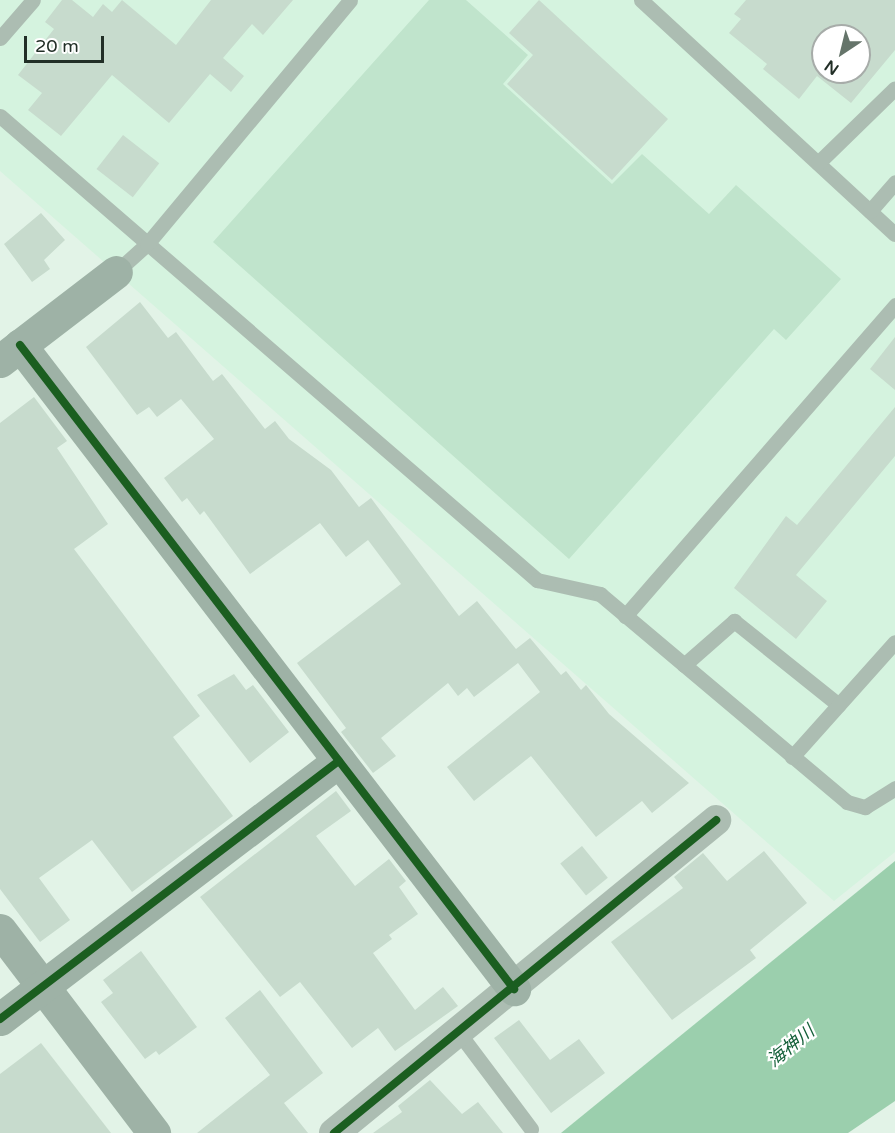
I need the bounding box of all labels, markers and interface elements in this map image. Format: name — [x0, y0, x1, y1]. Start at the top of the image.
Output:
scale bar — [27, 24, 106, 62]
north arrow — [811, 24, 871, 84]
text: 20 m — [35, 35, 79, 57]
text: N — [821, 55, 843, 79]
water label: 海神川 — [763, 1021, 819, 1071]

